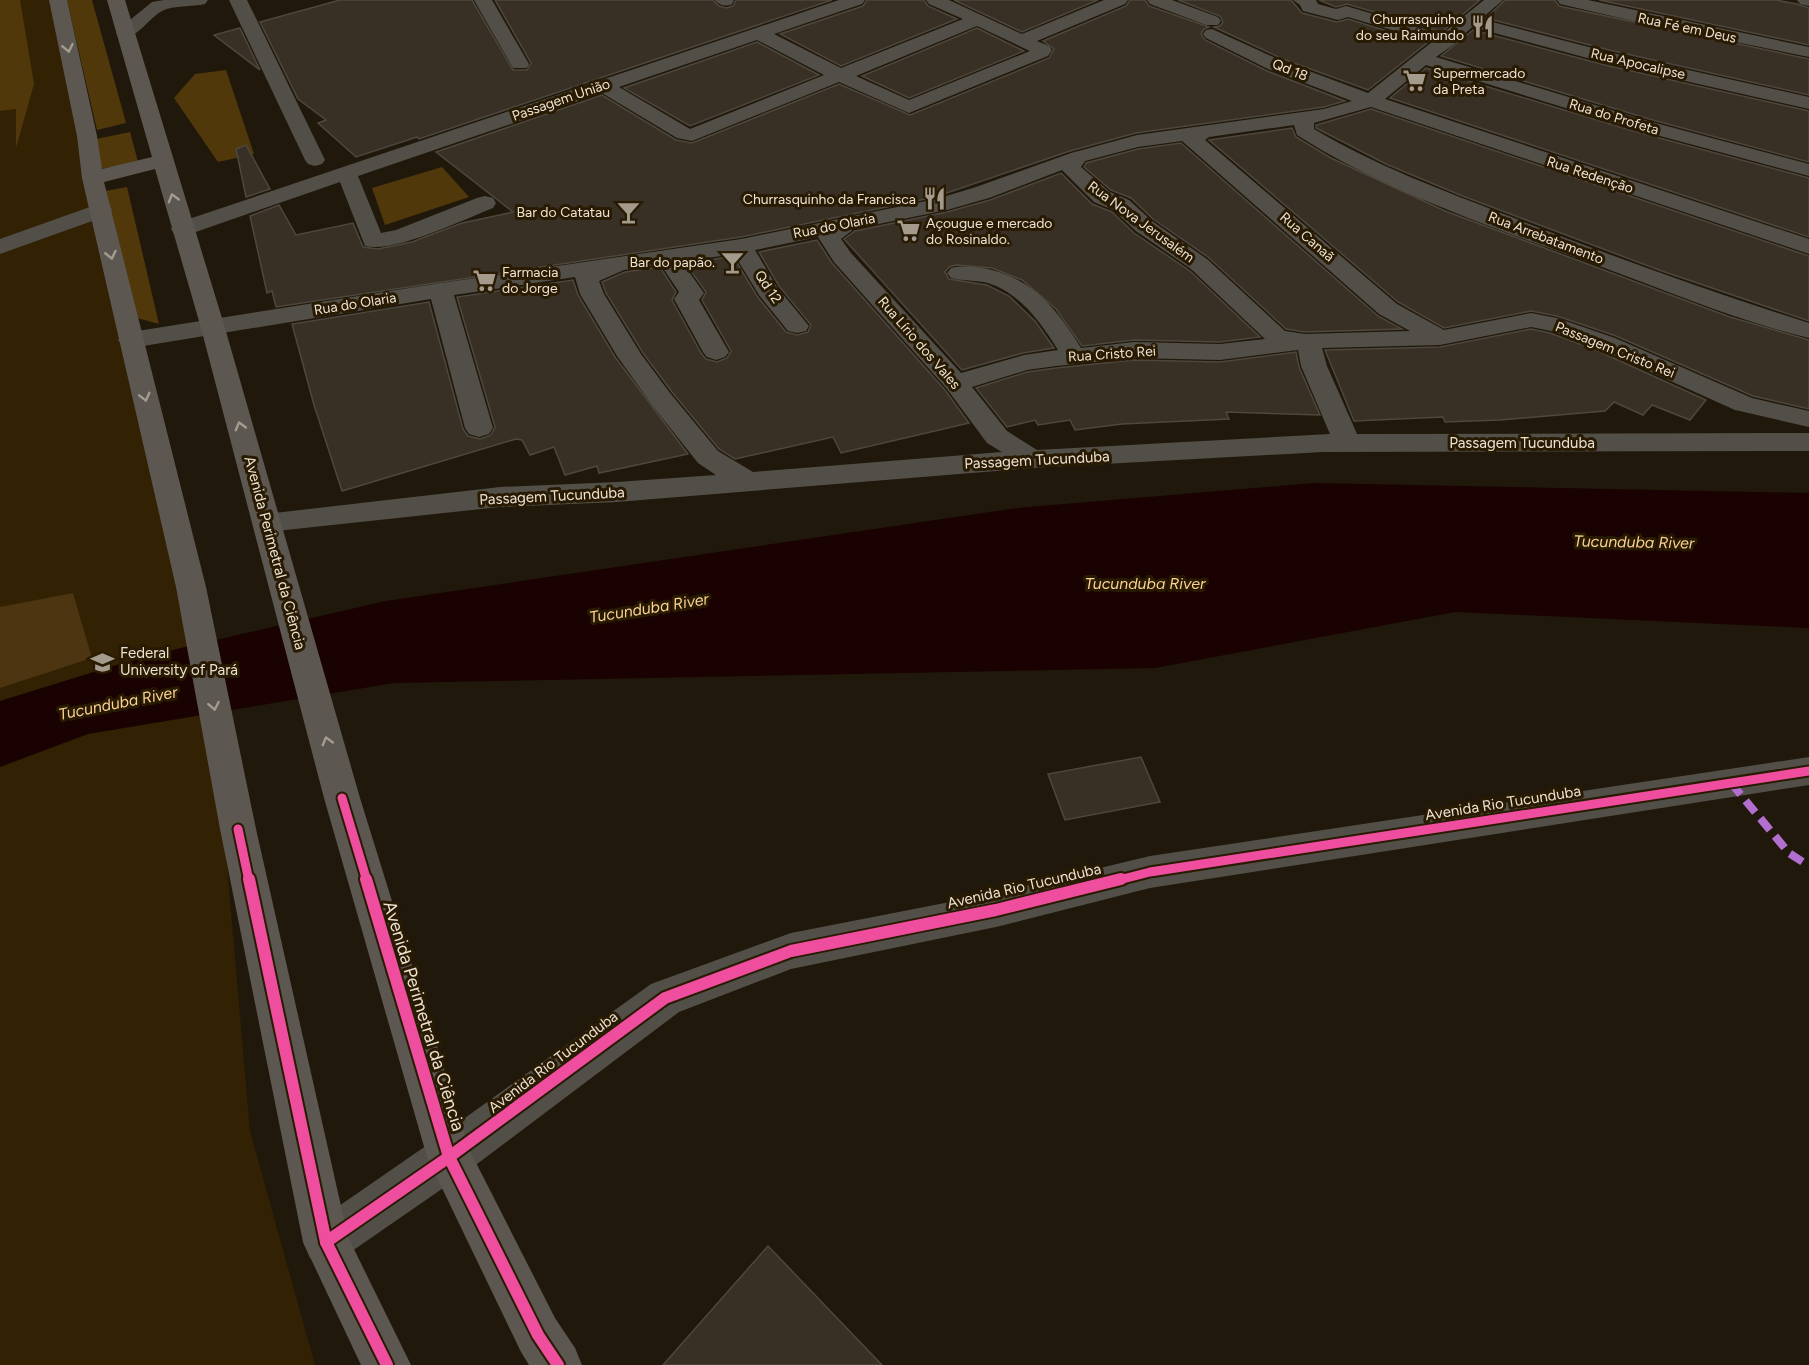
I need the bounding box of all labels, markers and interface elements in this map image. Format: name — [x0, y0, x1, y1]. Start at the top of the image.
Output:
street label: Rua Fé em Deus — [1636, 9, 1738, 47]
place label: Churrasquinho do seu Raimundo — [1356, 11, 1464, 44]
restaurant icon: Churrasquinho do seu Raimundo — [1469, 14, 1495, 40]
one-way arrow — [61, 42, 74, 52]
street label: Rua Apocalipse — [1589, 45, 1687, 83]
street label: Qd 18 — [1270, 55, 1310, 85]
place label: Supermercado da Preta — [1433, 65, 1525, 98]
supermarket icon: Supermercado da Preta — [1402, 68, 1428, 94]
street label: Passagem União — [510, 75, 612, 125]
street label: Rua do Profeta — [1567, 95, 1661, 139]
street label: Rua Redenção — [1545, 153, 1635, 197]
street label: Rua Nova Jerusalém — [1084, 178, 1198, 266]
restaurant icon: Churrasquinho da Francisca — [921, 186, 947, 212]
place label: Churrasquinho da Francisca — [743, 191, 916, 208]
one-way arrow — [168, 193, 180, 204]
bar icon: Bar do Catatau — [615, 199, 641, 225]
place label: Bar do Catatau — [516, 204, 610, 221]
street label: Rua Arrebatamento — [1486, 208, 1606, 268]
street label: Rua Canaã — [1276, 209, 1338, 265]
street label: Rua do Olaria — [792, 210, 876, 242]
place label: Açougue e mercado do Rosinaldo. — [926, 215, 1052, 248]
supermarket icon: Açougue e mercado do Rosinaldo. — [895, 218, 921, 244]
bar icon: Bar do papão. — [720, 249, 746, 275]
one-way arrow — [104, 250, 117, 260]
place label: Bar do papão. — [629, 254, 715, 271]
place label: Farmacia do Jorge — [502, 264, 558, 297]
supermarket icon: Farmacia do Jorge — [471, 267, 497, 293]
street label: Qd 12 — [751, 267, 785, 307]
street label: Rua do Olaria — [313, 289, 397, 319]
street label: Rua Lírio dos Vales — [874, 293, 964, 393]
street label: Passagem Cristo Rei — [1553, 318, 1677, 382]
street label: Rua Cristo Rei — [1067, 342, 1157, 366]
one-way arrow — [137, 392, 150, 402]
one-way arrow — [235, 421, 247, 432]
street label: Passagem Tucunduba — [1449, 434, 1595, 452]
street label: Passagem Tucunduba — [964, 447, 1110, 473]
street label: Avenida Perimetral da Ciência — [240, 454, 310, 652]
street label: Passagem Tucunduba — [479, 483, 625, 509]
water label: Tucunduba River — [1573, 531, 1695, 553]
water label: Tucunduba River — [1085, 574, 1206, 593]
water label: Tucunduba River — [588, 589, 711, 627]
place label: Federal University of Pará — [120, 644, 238, 679]
school or university icon: Federal University of Pará — [89, 649, 115, 675]
water label: Tucunduba River — [57, 682, 180, 724]
one-way arrow — [207, 701, 220, 711]
one-way arrow — [321, 736, 334, 746]
street label: Avenida Rio Tucunduba — [1424, 782, 1582, 824]
street label: Avenida Rio Tucunduba — [945, 860, 1103, 912]
street label: Avenida Perimetral da Ciência — [378, 898, 470, 1134]
street label: Avenida Rio Tucunduba — [485, 1007, 621, 1117]

